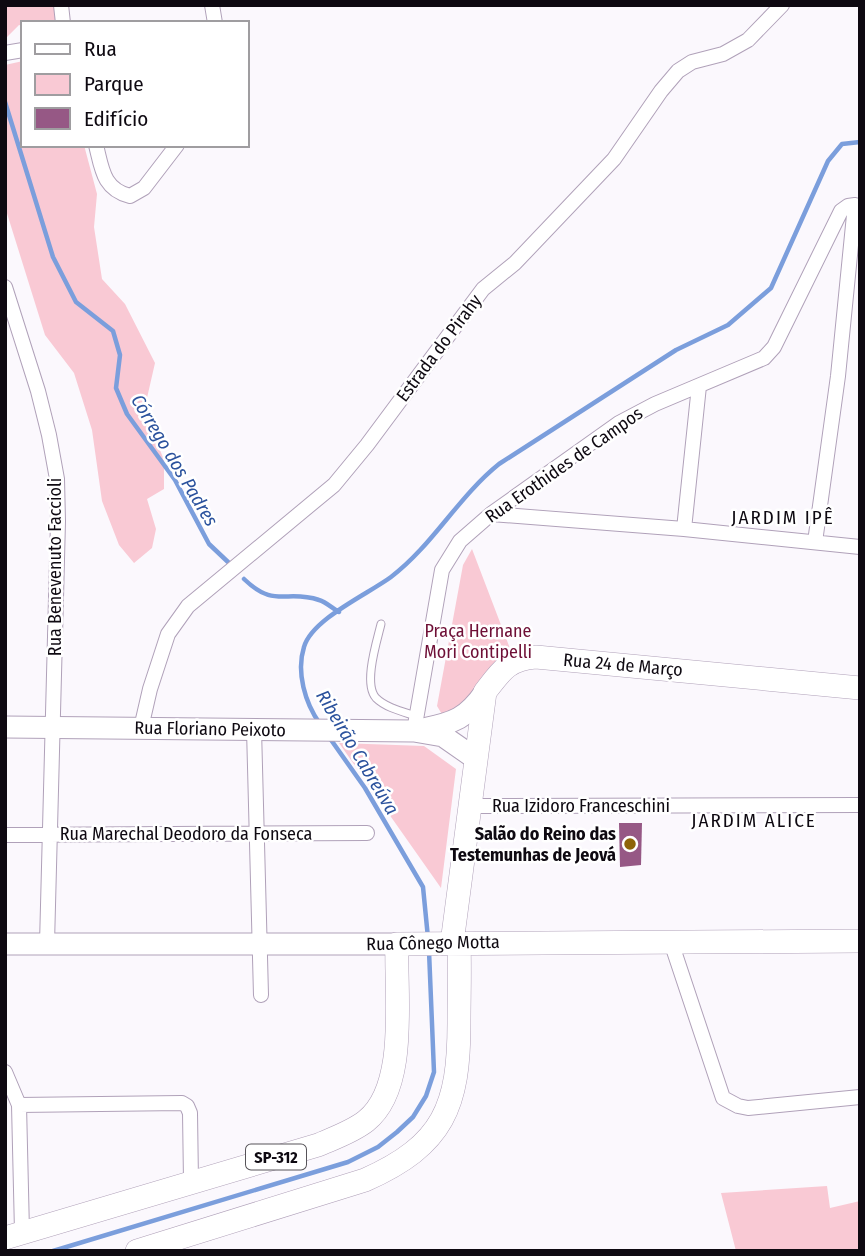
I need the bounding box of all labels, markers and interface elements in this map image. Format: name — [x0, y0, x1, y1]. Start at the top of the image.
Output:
legend — [21, 21, 248, 147]
text: Rua — [84, 36, 117, 62]
text: Parque — [84, 71, 144, 97]
text: Edifício — [84, 106, 148, 132]
street label: Estrada do Pirahy — [392, 290, 486, 406]
water label: Córrego dos Padres — [126, 390, 223, 530]
street label: Rua Erothides de Campos — [481, 402, 647, 528]
street label: Rua Benevenuto Faccioli — [44, 478, 66, 656]
district label: JARDIM IPÊ — [731, 506, 835, 529]
park label: Praça Hernane Mori Contipelli — [424, 620, 532, 663]
street label: Rua 24 de Março — [562, 649, 684, 681]
water label: Ribeirão Cabreúva — [311, 686, 404, 819]
street label: Rua Floriano Peixoto — [134, 717, 286, 741]
street label: Rua Izidoro Franceschini — [492, 795, 670, 817]
district label: JARDIM ALICE — [691, 809, 817, 832]
street label: Rua Marechal Deodoro da Fonseca — [60, 823, 312, 845]
place label: Salão do Reino das Testemunhas de Jeová — [450, 823, 616, 866]
marker: Salão do Reino das Testemunhas de Jeová — [622, 836, 638, 852]
street label: Rua Cônego Motta — [366, 931, 500, 955]
road number: SP-312 — [246, 1144, 306, 1170]

